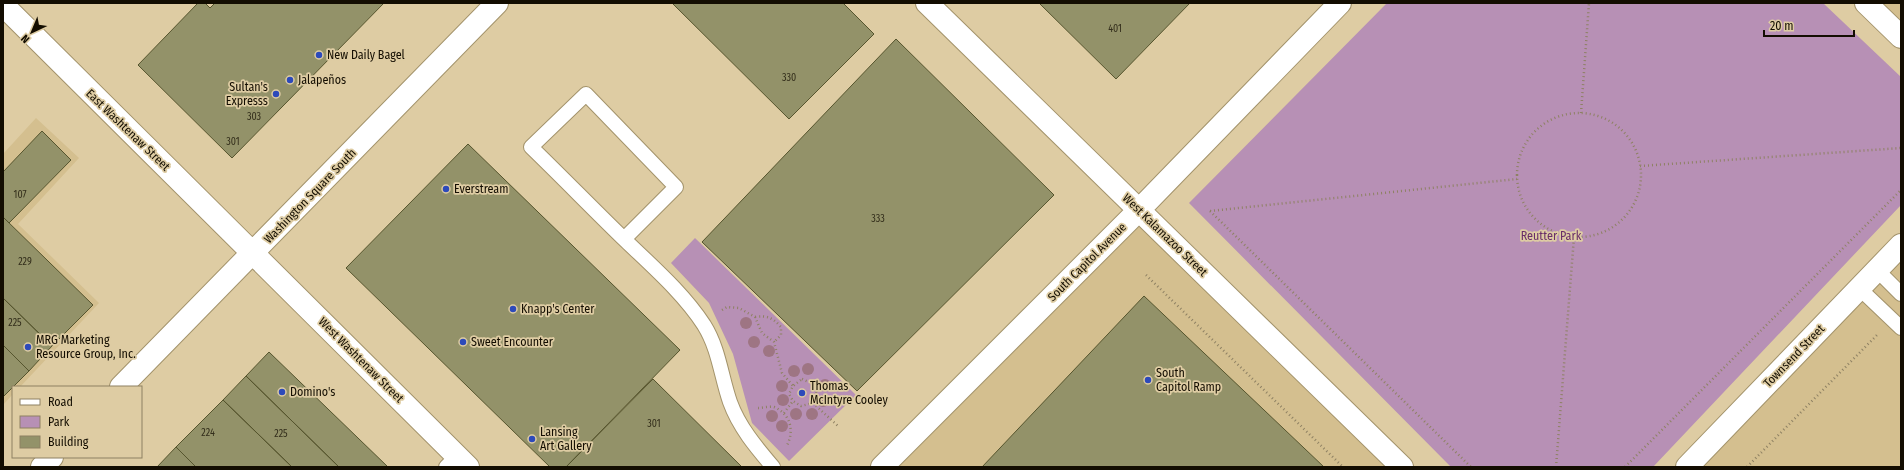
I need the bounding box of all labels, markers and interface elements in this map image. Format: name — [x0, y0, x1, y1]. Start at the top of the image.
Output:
north arrow — [12, 12, 52, 52]
scale bar — [1764, 12, 1854, 38]
text: 20 m — [1770, 19, 1794, 33]
house number: 401 — [1108, 23, 1122, 35]
text: N — [19, 32, 32, 46]
place label: New Daily Bagel — [327, 48, 405, 62]
marker: New Daily Bagel — [314, 50, 324, 60]
house number: 330 — [782, 72, 796, 84]
place label: Jalapeños — [298, 73, 346, 87]
marker: Jalapeños — [285, 75, 295, 85]
place label: Sultan's Expresss — [226, 80, 268, 108]
street label: East Washtenaw Street — [83, 86, 173, 174]
marker: Sultan's Expresss — [271, 89, 281, 99]
house number: 303 — [247, 111, 262, 123]
house number: 301 — [226, 136, 240, 148]
street label: Washington Square South — [261, 146, 359, 246]
place label: Everstream — [454, 182, 508, 196]
marker: Everstream — [441, 184, 451, 194]
house number: 107 — [14, 189, 26, 201]
street label: West Kalamazoo Street — [1120, 191, 1210, 279]
house number: 333 — [871, 213, 885, 225]
street label: South Capitol Avenue — [1045, 220, 1129, 304]
park label: Reutter Park — [1521, 229, 1582, 243]
house number: 229 — [18, 256, 32, 268]
place label: Knapp's Center — [521, 302, 595, 316]
marker: Knapp's Center — [508, 304, 518, 314]
street label: West Washtenaw Street — [316, 315, 406, 405]
house number: 225 — [8, 317, 22, 329]
street label: Townsend Street — [1761, 322, 1827, 390]
place label: MRG Marketing Resource Group, Inc. — [36, 333, 136, 361]
place label: Sweet Encounter — [471, 335, 554, 349]
marker: Sweet Encounter — [458, 337, 468, 347]
marker: MRG Marketing Resource Group, Inc. — [23, 342, 33, 352]
place label: South Capitol Ramp — [1156, 366, 1221, 394]
marker: South Capitol Ramp — [1143, 375, 1153, 385]
place label: Thomas McIntyre Cooley — [810, 379, 888, 407]
place label: Domino's — [290, 385, 335, 399]
legend — [12, 386, 142, 458]
marker: Domino's — [277, 387, 287, 397]
marker: Thomas McIntyre Cooley — [797, 388, 807, 398]
text: Road — [48, 395, 73, 409]
text: Park — [48, 415, 70, 429]
house number: 301 — [647, 418, 661, 430]
place label: Lansing Art Gallery — [540, 425, 592, 453]
house number: 224 — [201, 427, 215, 439]
house number: 225 — [274, 428, 288, 440]
marker: Lansing Art Gallery — [527, 434, 537, 444]
text: Building — [48, 435, 89, 449]

